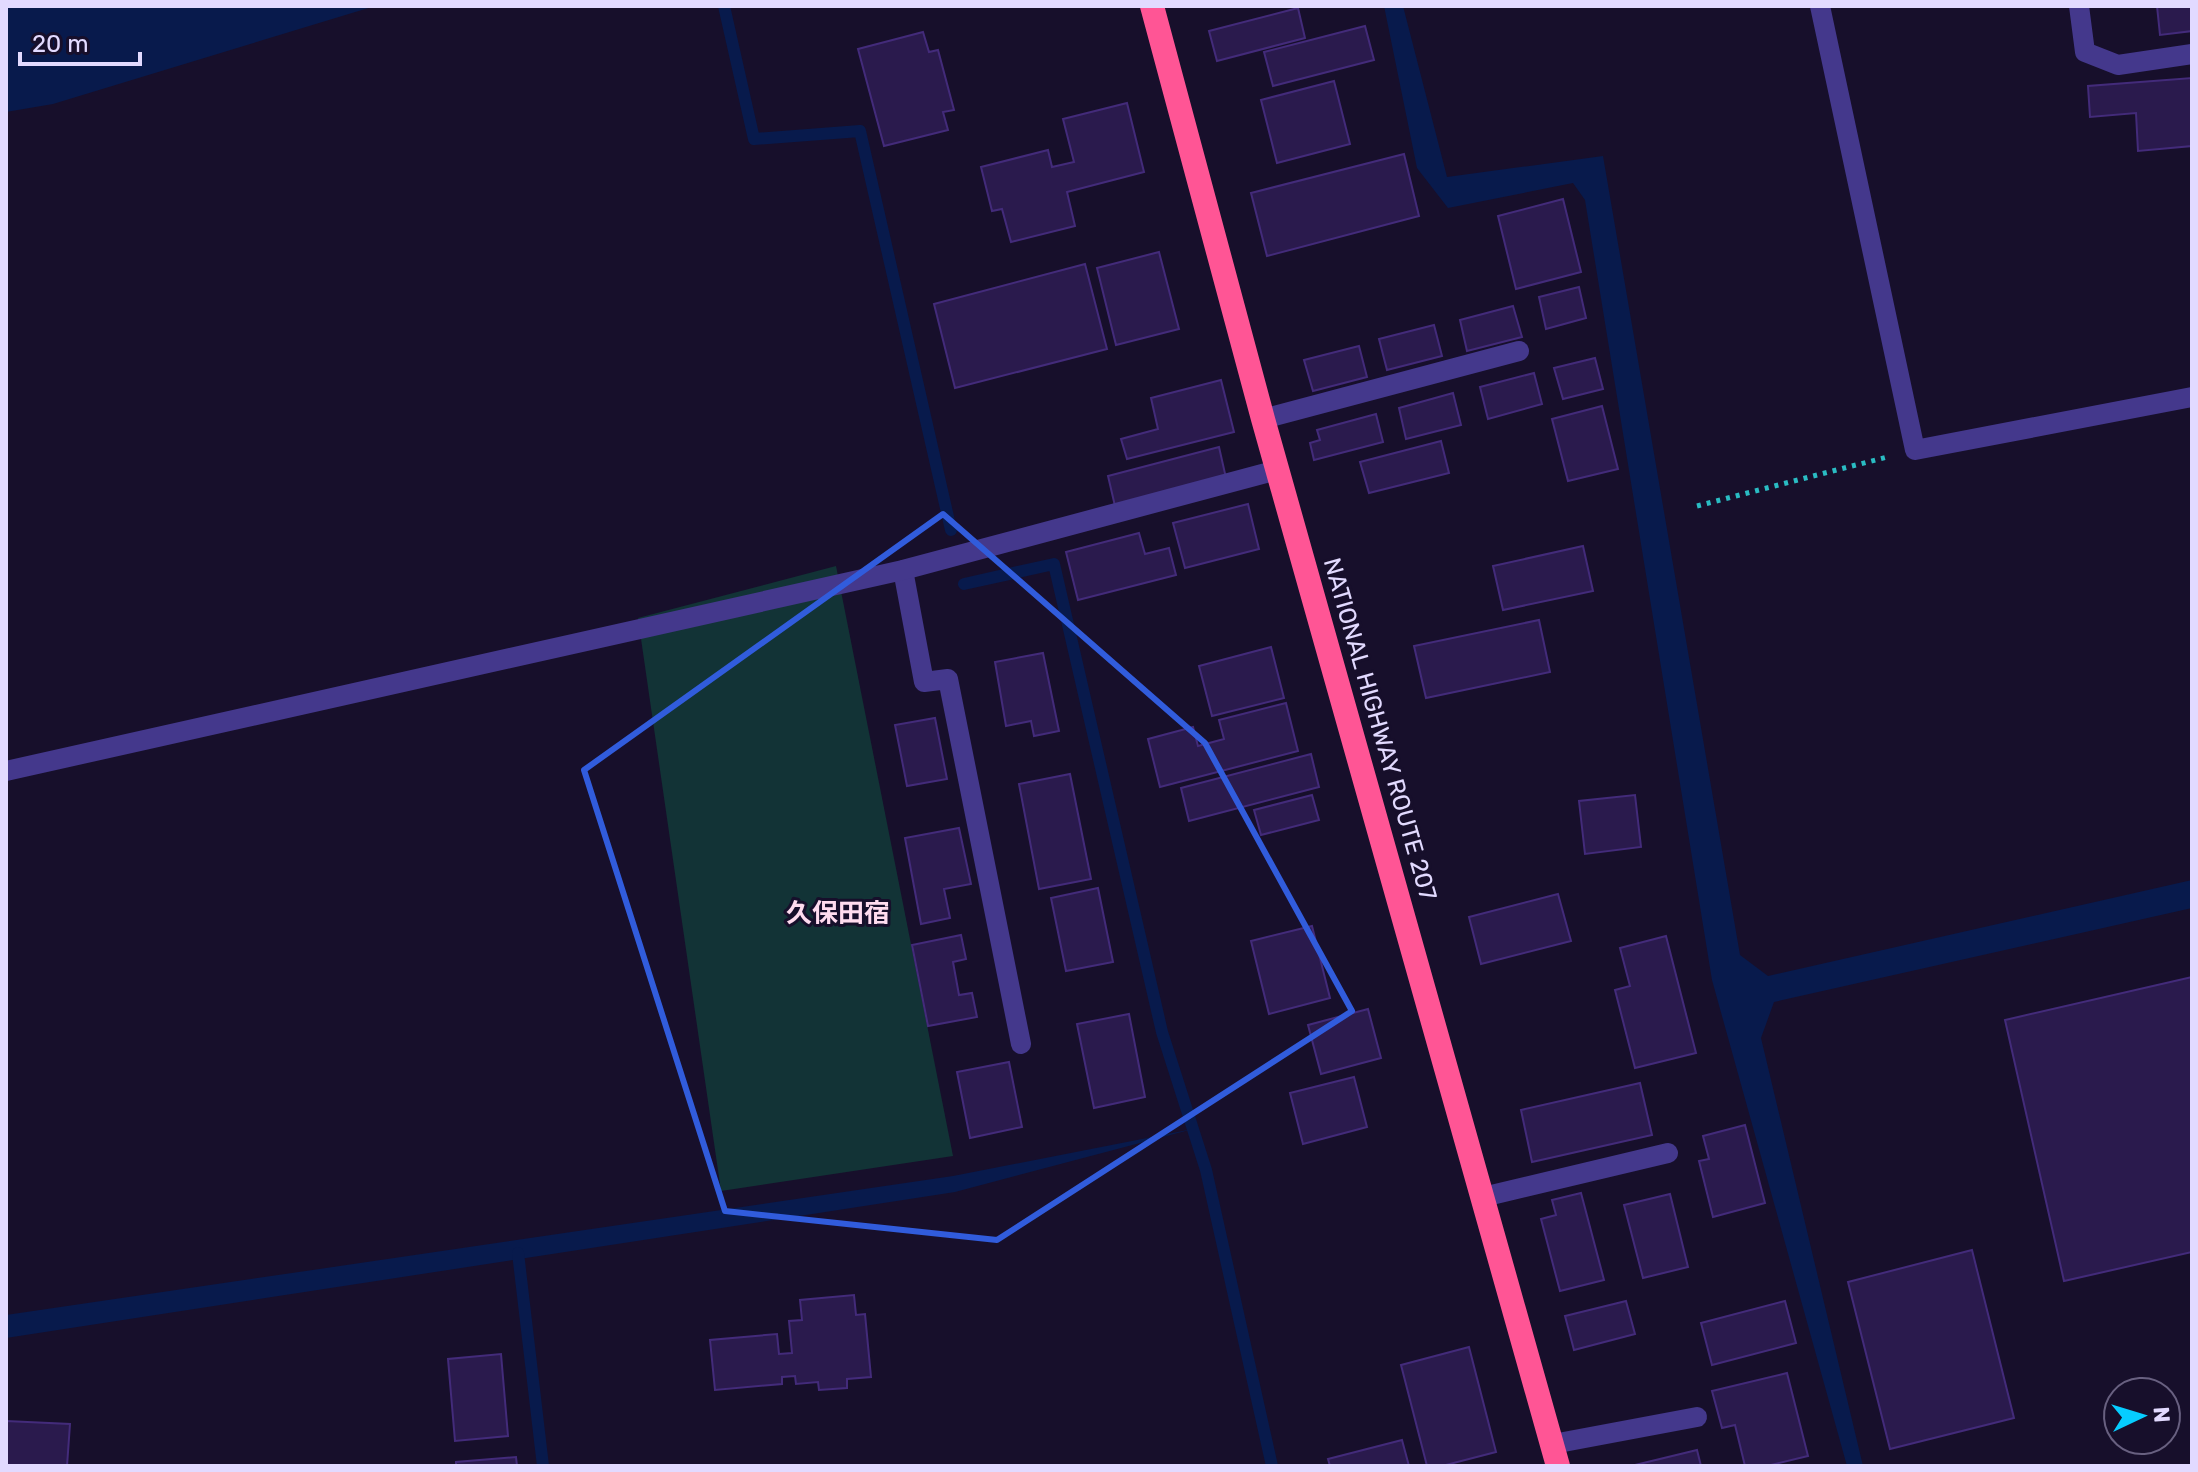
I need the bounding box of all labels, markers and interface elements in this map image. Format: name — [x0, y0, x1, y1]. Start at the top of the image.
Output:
scale bar — [20, 16, 140, 66]
text: 20 m — [32, 30, 89, 58]
street label: NATIONAL HIGHWAY ROUTE 207 — [1318, 555, 1442, 903]
district label: 久保田宿 — [786, 898, 890, 929]
north arrow — [2102, 1376, 2182, 1456]
text: N — [2147, 1406, 2175, 1423]

